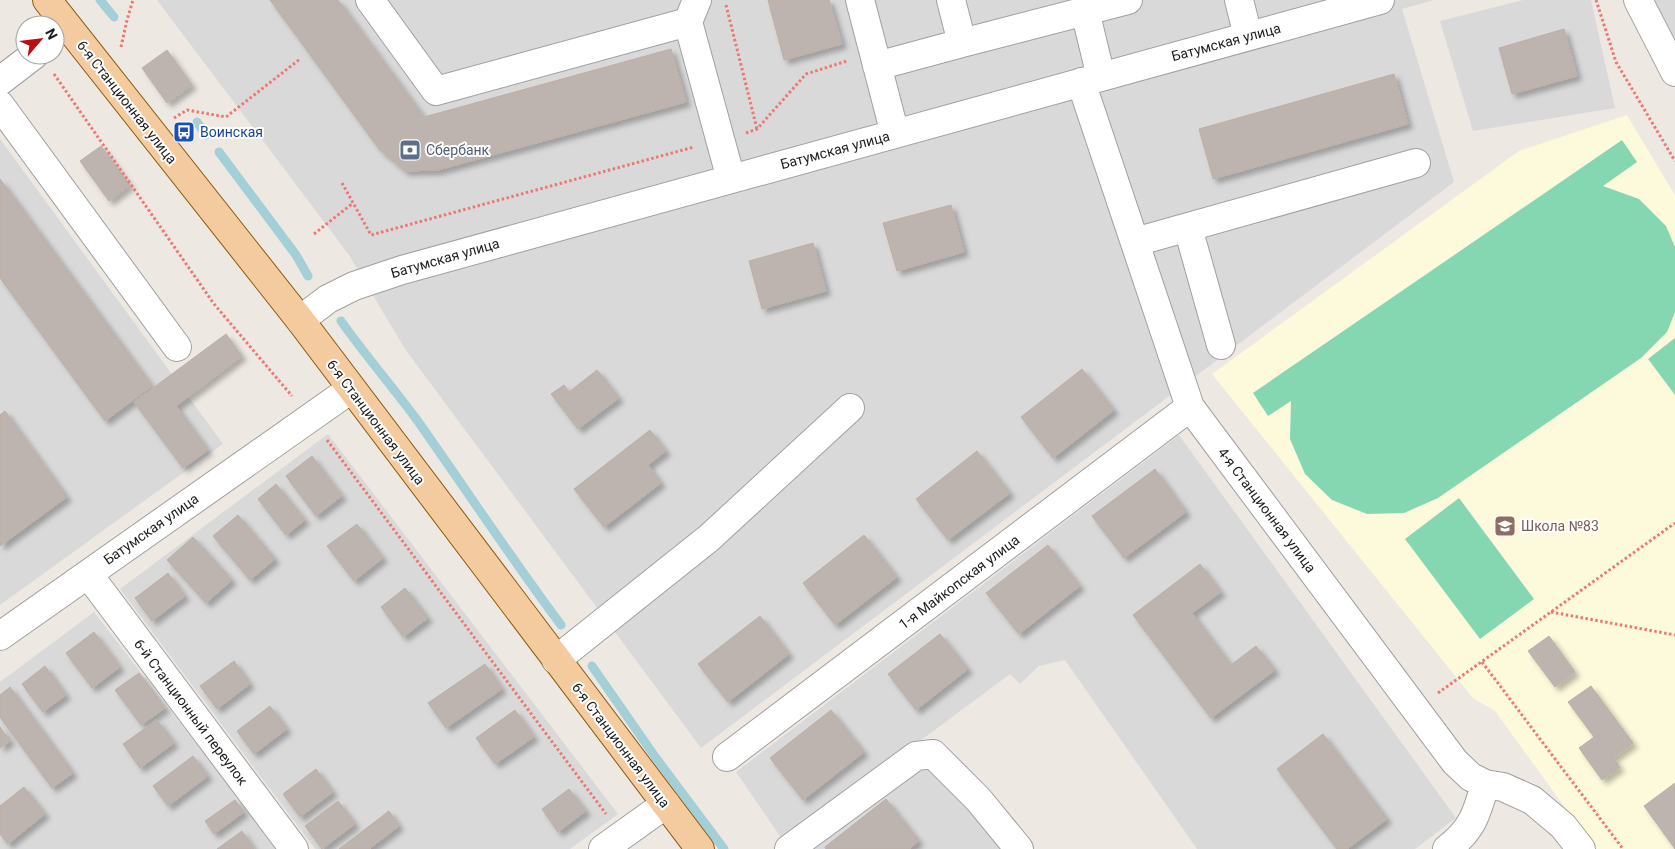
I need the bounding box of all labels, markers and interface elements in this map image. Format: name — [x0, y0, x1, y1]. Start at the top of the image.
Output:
north arrow — [15, 15, 65, 65]
street label: Батумская улица — [1170, 20, 1282, 64]
text: N — [42, 26, 61, 42]
street label: 6-я Станционная улица — [74, 37, 180, 167]
bus stop icon: Воинская — [172, 120, 196, 144]
place label: Воинская — [200, 124, 263, 140]
street label: Батумская улица — [779, 128, 891, 172]
bank icon: Сбербанк — [398, 138, 422, 162]
place label: Сбербанк — [426, 142, 490, 158]
street label: Батумская улица — [389, 235, 501, 281]
street label: 6-я Станционная улица — [324, 356, 428, 488]
street label: 4-я Станционная улица — [1215, 444, 1319, 576]
street label: Батумская улица — [100, 490, 202, 568]
school or university icon: Школа №83 — [1493, 514, 1517, 538]
place label: Школа №83 — [1521, 518, 1599, 534]
street label: 1-я Майкопская улица — [896, 532, 1022, 632]
street label: 6-й Станционный переулок — [131, 636, 251, 788]
street label: 6-я Станционная улица — [569, 679, 673, 811]

